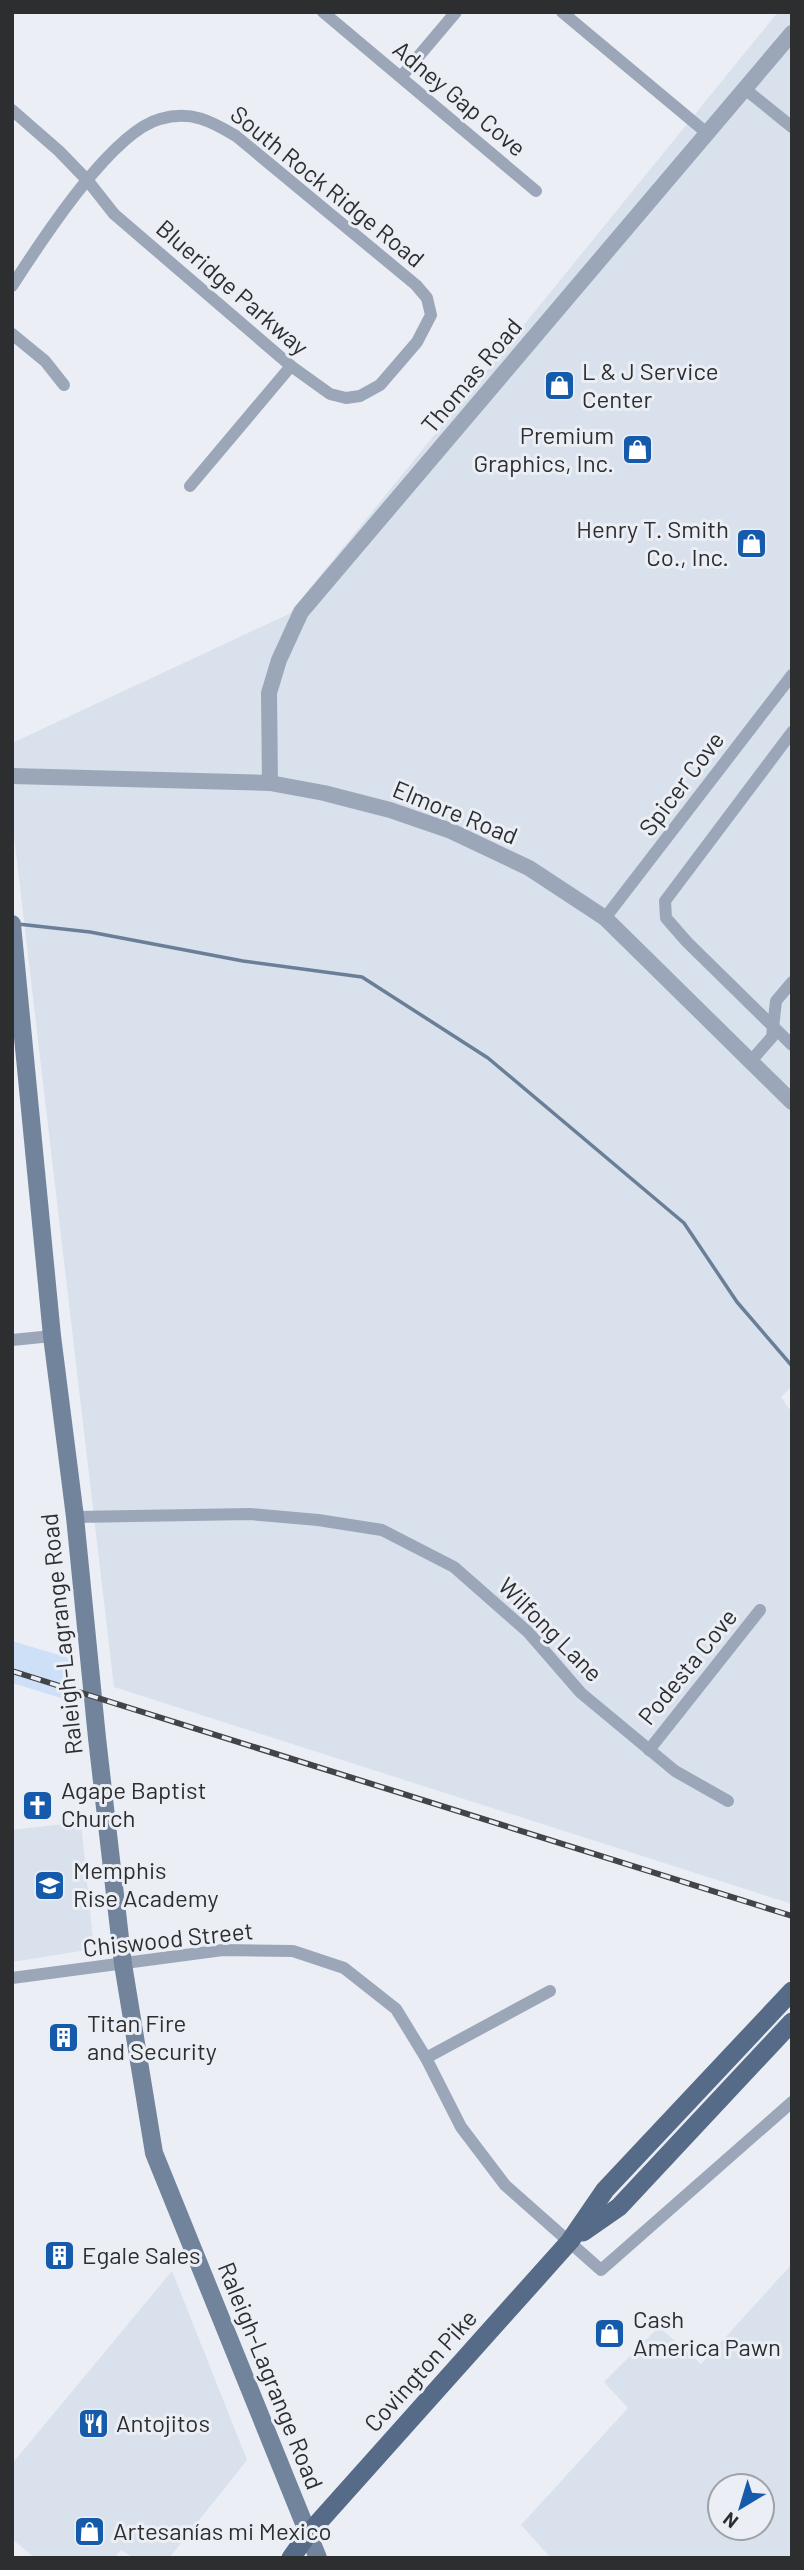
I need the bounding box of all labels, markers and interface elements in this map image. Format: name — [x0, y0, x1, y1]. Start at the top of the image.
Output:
street label: Adney Gap Cove — [388, 34, 532, 162]
street label: South Rock Ridge Road — [225, 99, 431, 273]
street label: Blueridge Parkway — [151, 213, 315, 361]
street label: Thomas Road — [414, 312, 527, 438]
place label: L & J Service Center — [582, 356, 719, 413]
shop icon: L & J Service Center — [542, 369, 576, 403]
place label: Premium Graphics, Inc. — [473, 420, 614, 477]
shop icon: Premium Graphics, Inc. — [620, 433, 654, 467]
place label: Henry T. Smith Co., Inc. — [576, 514, 729, 571]
shop icon: Henry T. Smith Co., Inc. — [735, 527, 769, 561]
street label: Spicer Cove — [632, 725, 729, 841]
street label: Elmore Road — [389, 773, 522, 850]
street label: Raleigh-Lagrange Road — [33, 1512, 88, 1756]
street label: Wilfong Lane — [493, 1571, 609, 1687]
street label: Podesta Cove — [631, 1602, 742, 1730]
place label: Agape Baptist Church — [61, 1775, 206, 1832]
church icon: Agape Baptist Church — [21, 1788, 55, 1822]
place label: Memphis Rise Academy — [73, 1855, 219, 1912]
school or university icon: Memphis Rise Academy — [33, 1868, 67, 1902]
street label: Chiswood Street — [81, 1915, 254, 1962]
place label: Titan Fire and Security — [87, 2008, 217, 2065]
building icon: Titan Fire and Security — [47, 2021, 81, 2055]
building icon: Egale Sales — [42, 2239, 76, 2273]
place label: Egale Sales — [82, 2240, 201, 2269]
street label: Raleigh-Lagrange Road — [213, 2258, 330, 2493]
street label: Covington Pike — [357, 2303, 482, 2437]
place label: Cash America Pawn — [633, 2304, 781, 2361]
shop icon: Cash America Pawn — [593, 2317, 627, 2351]
restaurant icon: Antojitos — [76, 2407, 110, 2441]
place label: Antojitos — [116, 2408, 210, 2437]
north arrow — [706, 2472, 776, 2542]
text: N — [718, 2508, 742, 2534]
shop icon: Artesanías mi Mexico — [73, 2515, 107, 2549]
place label: Artesanías mi Mexico — [113, 2516, 331, 2545]

